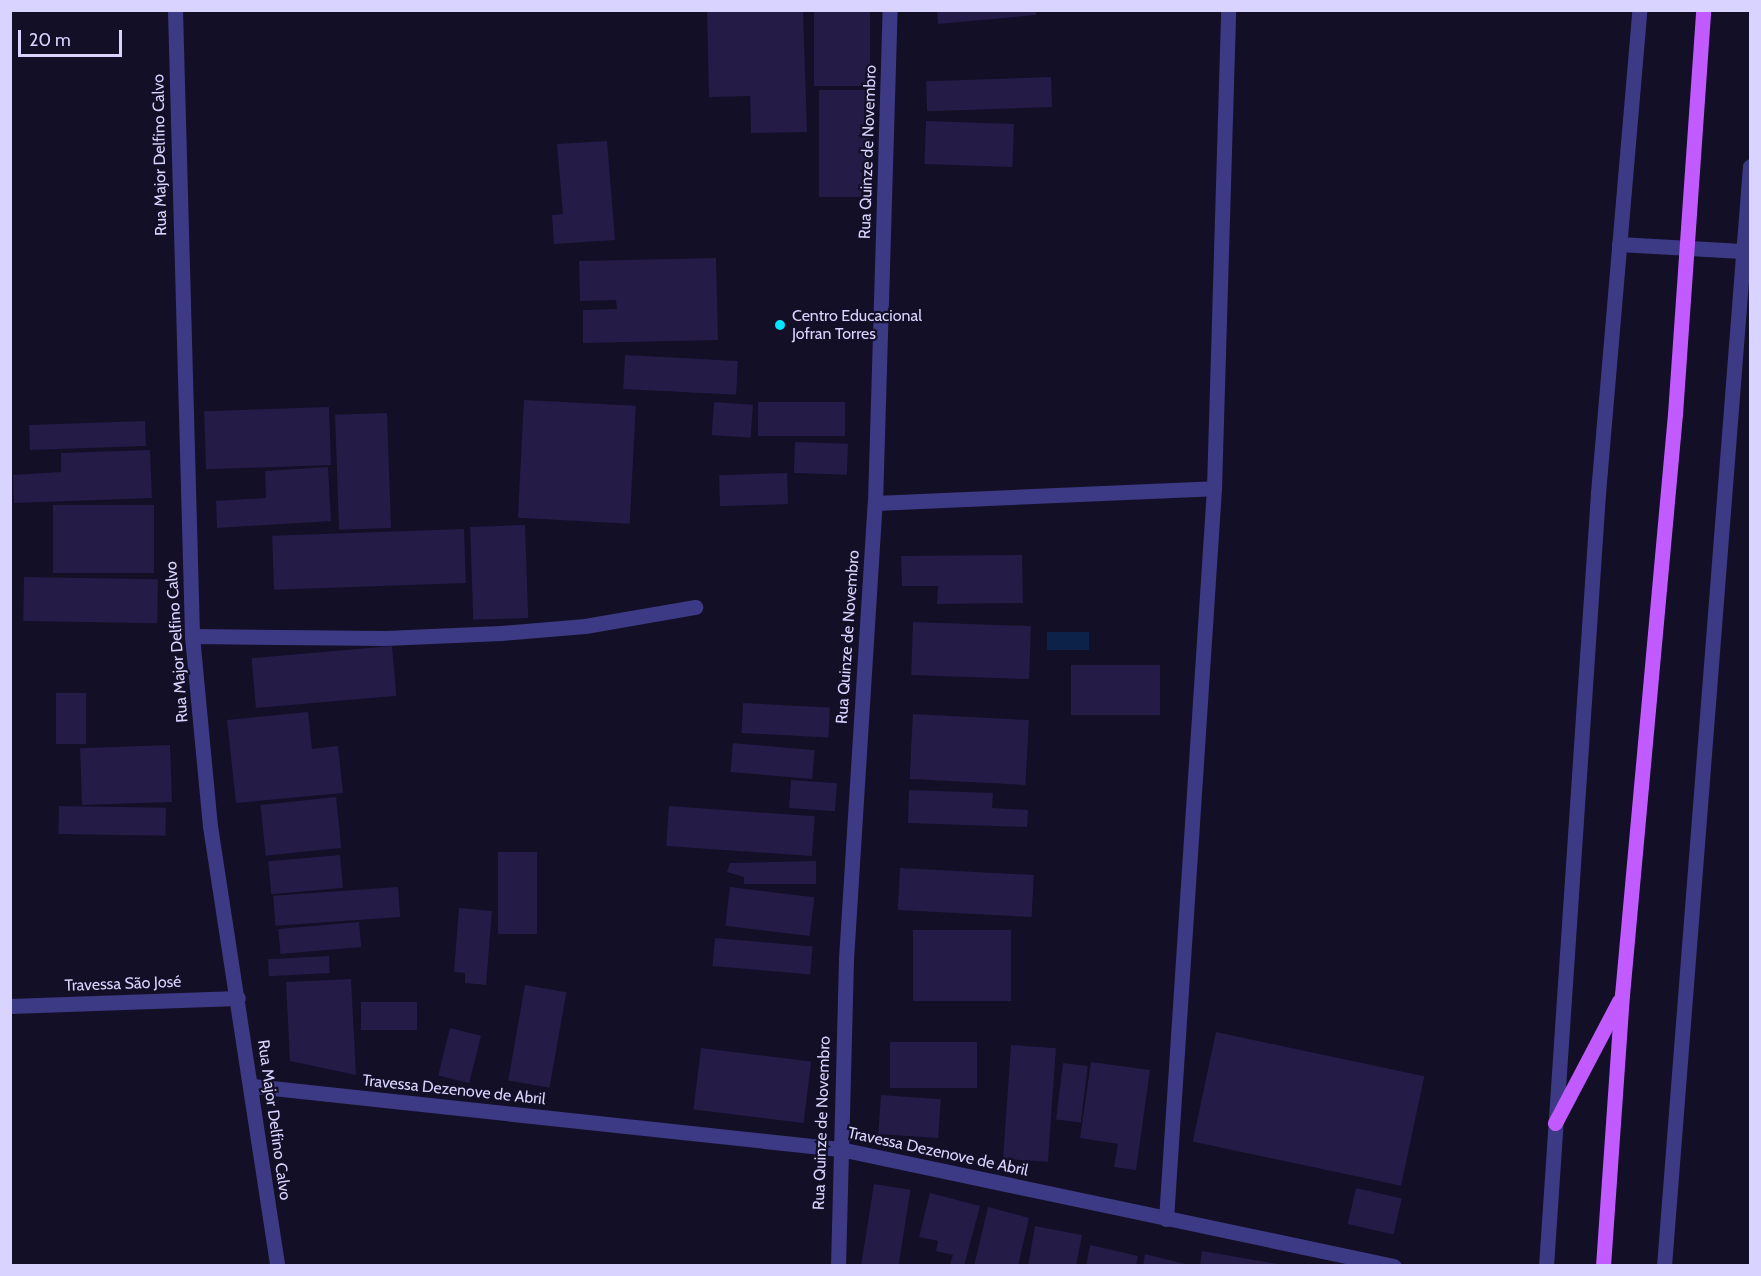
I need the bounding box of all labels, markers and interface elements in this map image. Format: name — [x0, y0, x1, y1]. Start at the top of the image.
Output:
scale bar — [21, 18, 124, 56]
text: 20 m — [29, 29, 71, 51]
street label: Rua Quinze de Novembro — [855, 65, 881, 239]
street label: Rua Major Delfino Calvo — [149, 74, 171, 236]
place label: Centro Educacional Jofran Torres — [792, 306, 922, 344]
marker: Centro Educacional Jofran Torres — [773, 318, 787, 332]
street label: Rua Quinze de Novembro — [832, 550, 864, 724]
street label: Rua Major Delfino Calvo — [162, 561, 192, 723]
street label: Travessa São José — [64, 972, 182, 996]
street label: Rua Quinze de Novembro — [809, 1036, 835, 1210]
street label: Rua Major Delfino Calvo — [253, 1039, 295, 1201]
street label: Travessa Dezenove de Abril — [362, 1071, 546, 1109]
street label: Travessa Dezenove de Abril — [846, 1123, 1030, 1181]

